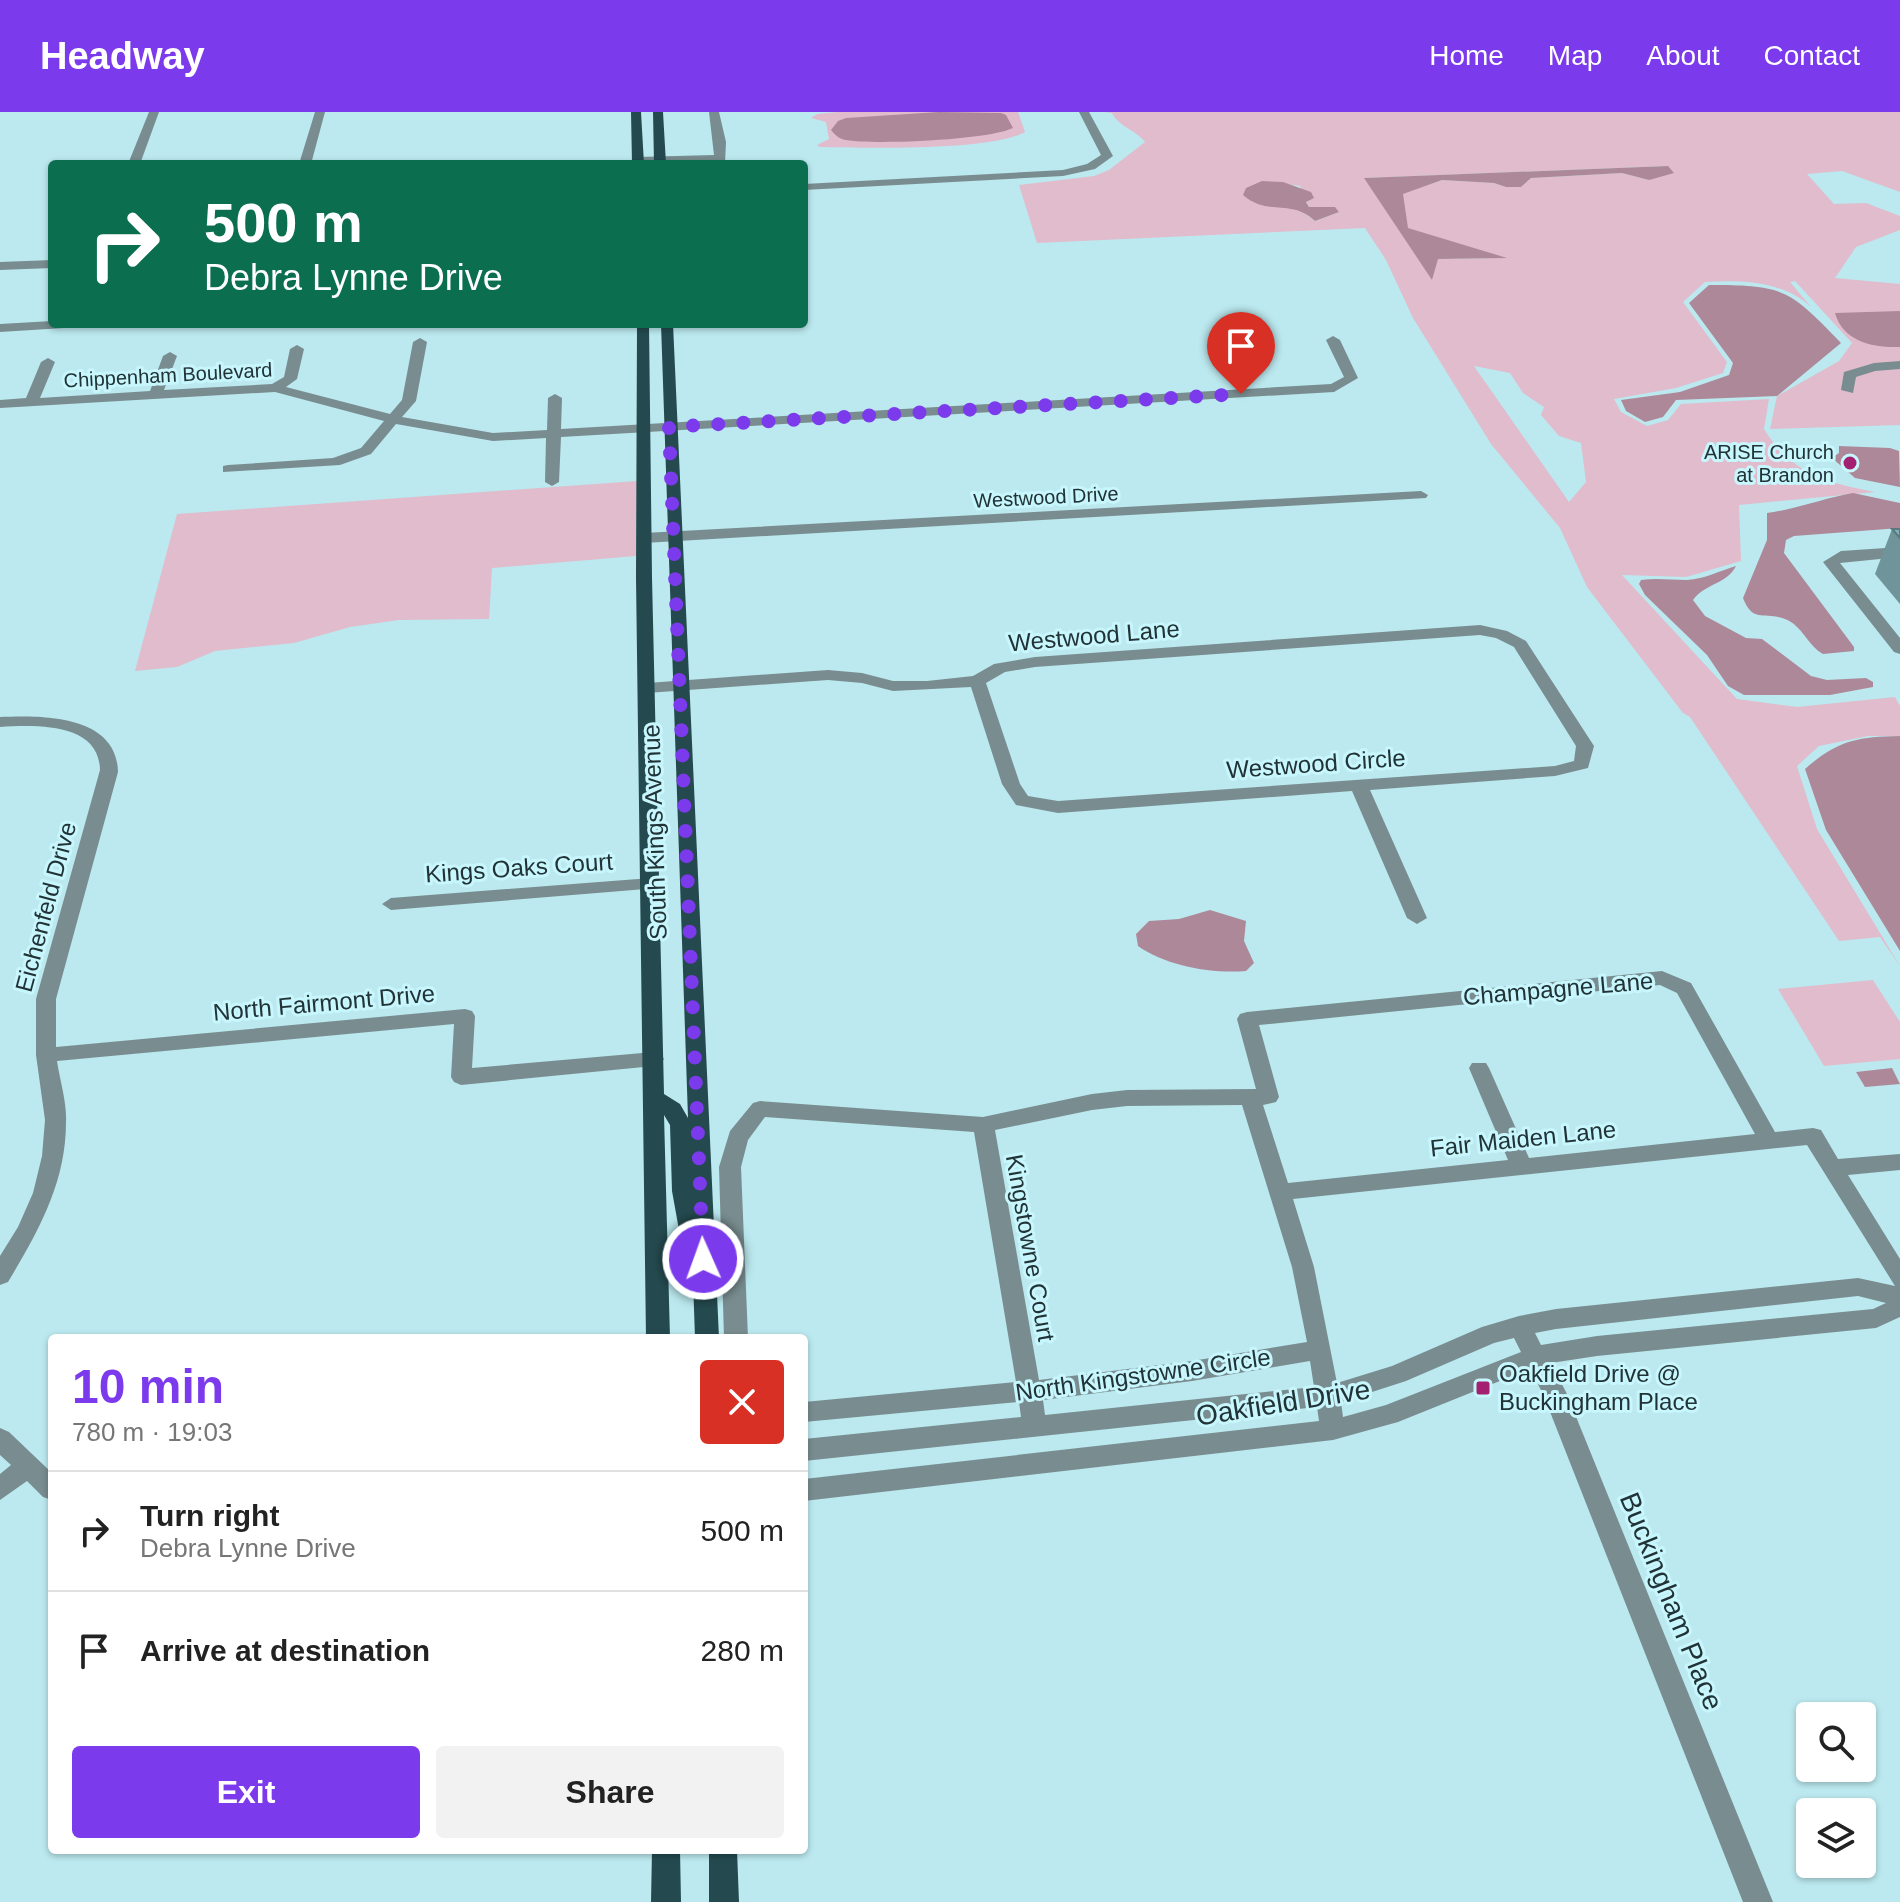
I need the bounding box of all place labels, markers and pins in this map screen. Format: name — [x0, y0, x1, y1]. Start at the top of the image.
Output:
pin — [1207, 312, 1275, 394]
place label: ARISE Church at Brandon — [1704, 441, 1834, 486]
marker: ARISE Church at Brandon — [1841, 454, 1859, 472]
place label: Oakfield Drive @ Buckingham Place — [1499, 1360, 1698, 1415]
marker: Oakfield Drive @ Buckingham Place — [1474, 1379, 1492, 1397]

